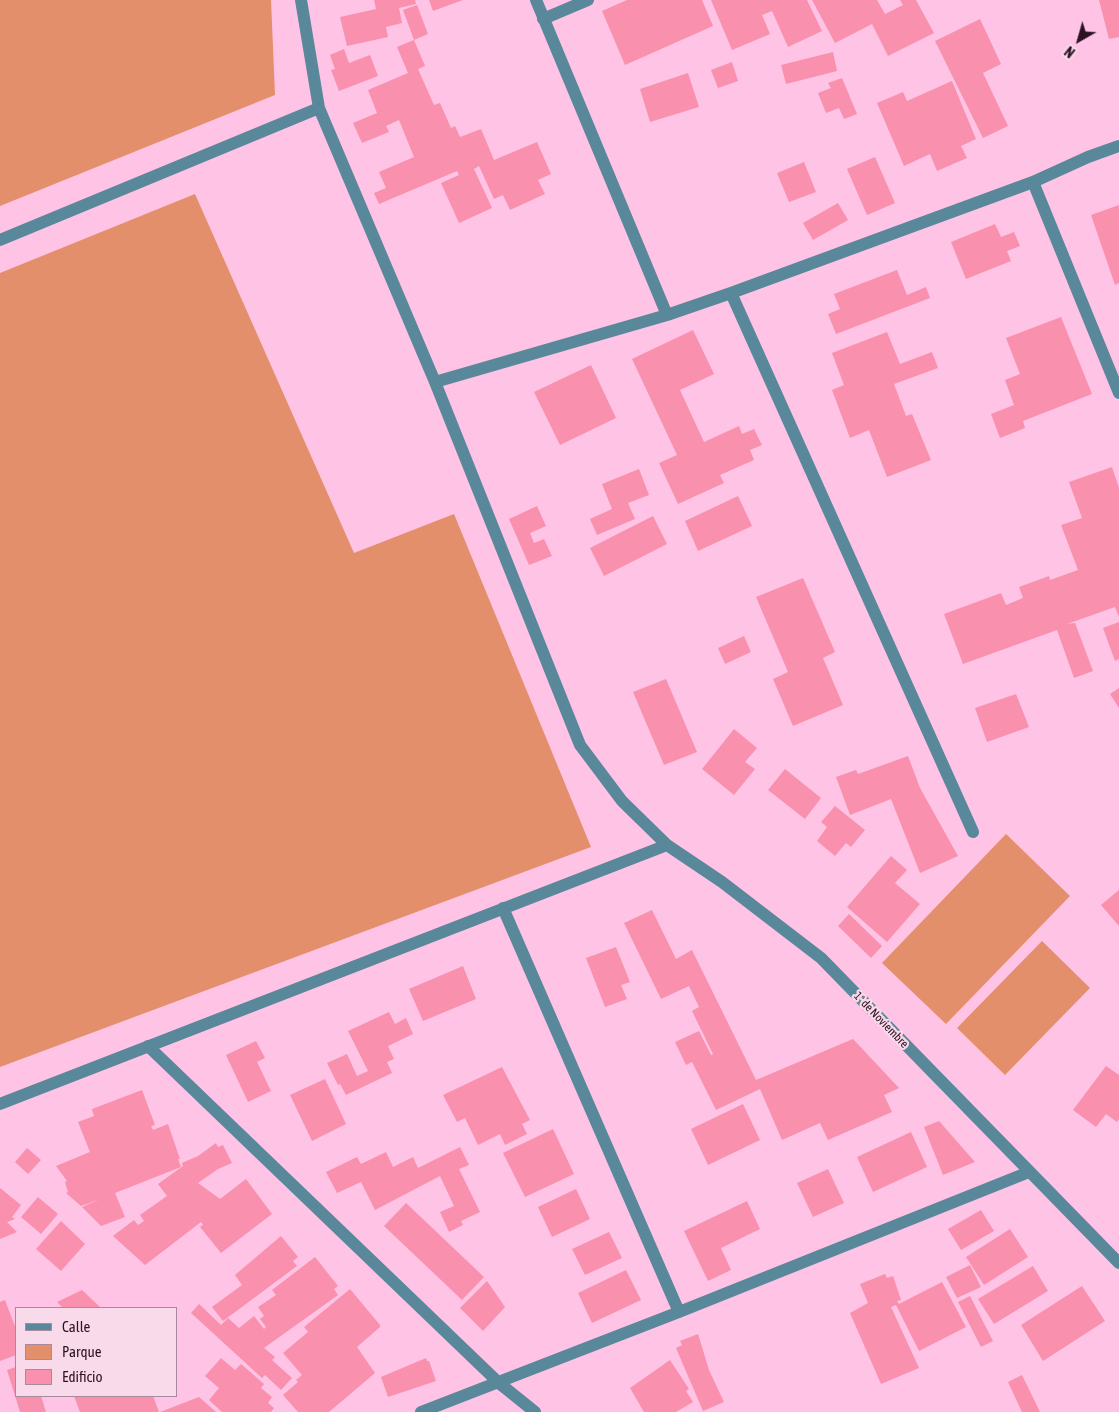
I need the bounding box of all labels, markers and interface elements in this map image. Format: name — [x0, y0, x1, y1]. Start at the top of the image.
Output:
north arrow — [1054, 15, 1104, 65]
text: N — [1062, 43, 1078, 61]
street label: 1º de Noviembre — [851, 989, 911, 1051]
legend — [15, 1307, 178, 1397]
text: Calle — [62, 1318, 90, 1335]
text: Parque — [62, 1343, 102, 1360]
text: Edificio — [62, 1368, 103, 1385]

